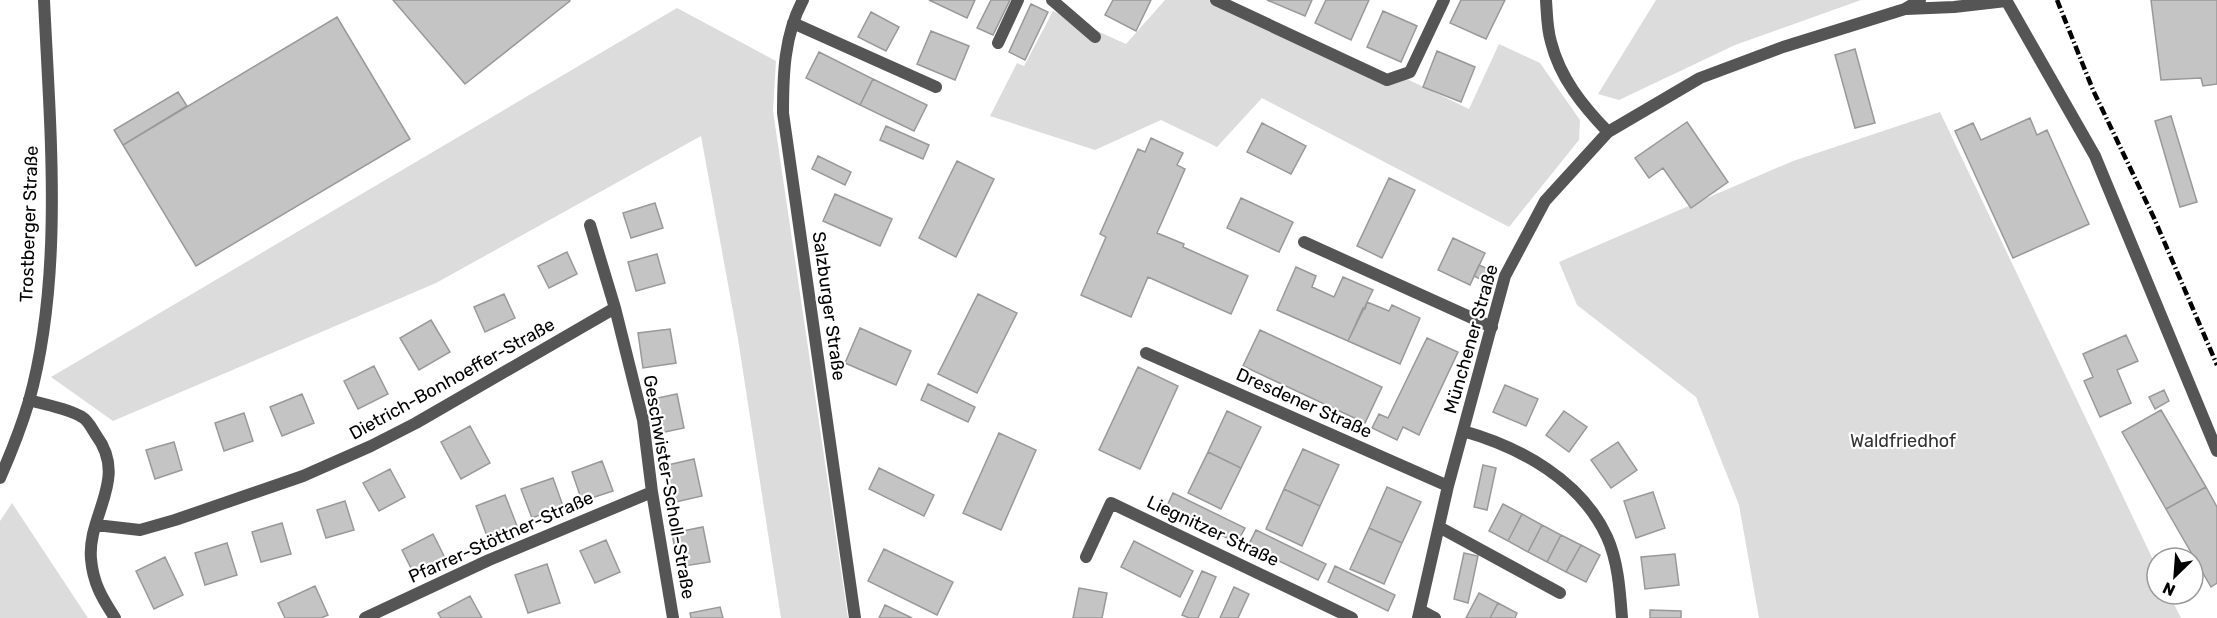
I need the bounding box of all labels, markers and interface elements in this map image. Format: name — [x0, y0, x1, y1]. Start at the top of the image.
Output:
street label: Trostberger Straße — [15, 145, 43, 303]
street label: Salzburger Straße — [808, 230, 850, 382]
street label: Münchener Straße — [1439, 262, 1503, 416]
street label: Dietrich-Bonhoeffer-Straße — [345, 313, 559, 445]
street label: Dresdener Straße — [1233, 363, 1375, 443]
street label: Geschwister-Scholl-Straße — [638, 373, 700, 601]
park label: Waldfriedhof — [1850, 430, 1956, 452]
street label: Pfarrer-Stöttner-Straße — [405, 486, 597, 588]
street label: Liegnitzer Straße — [1143, 491, 1283, 571]
north arrow — [2145, 546, 2205, 606]
text: N — [2160, 578, 2178, 600]

